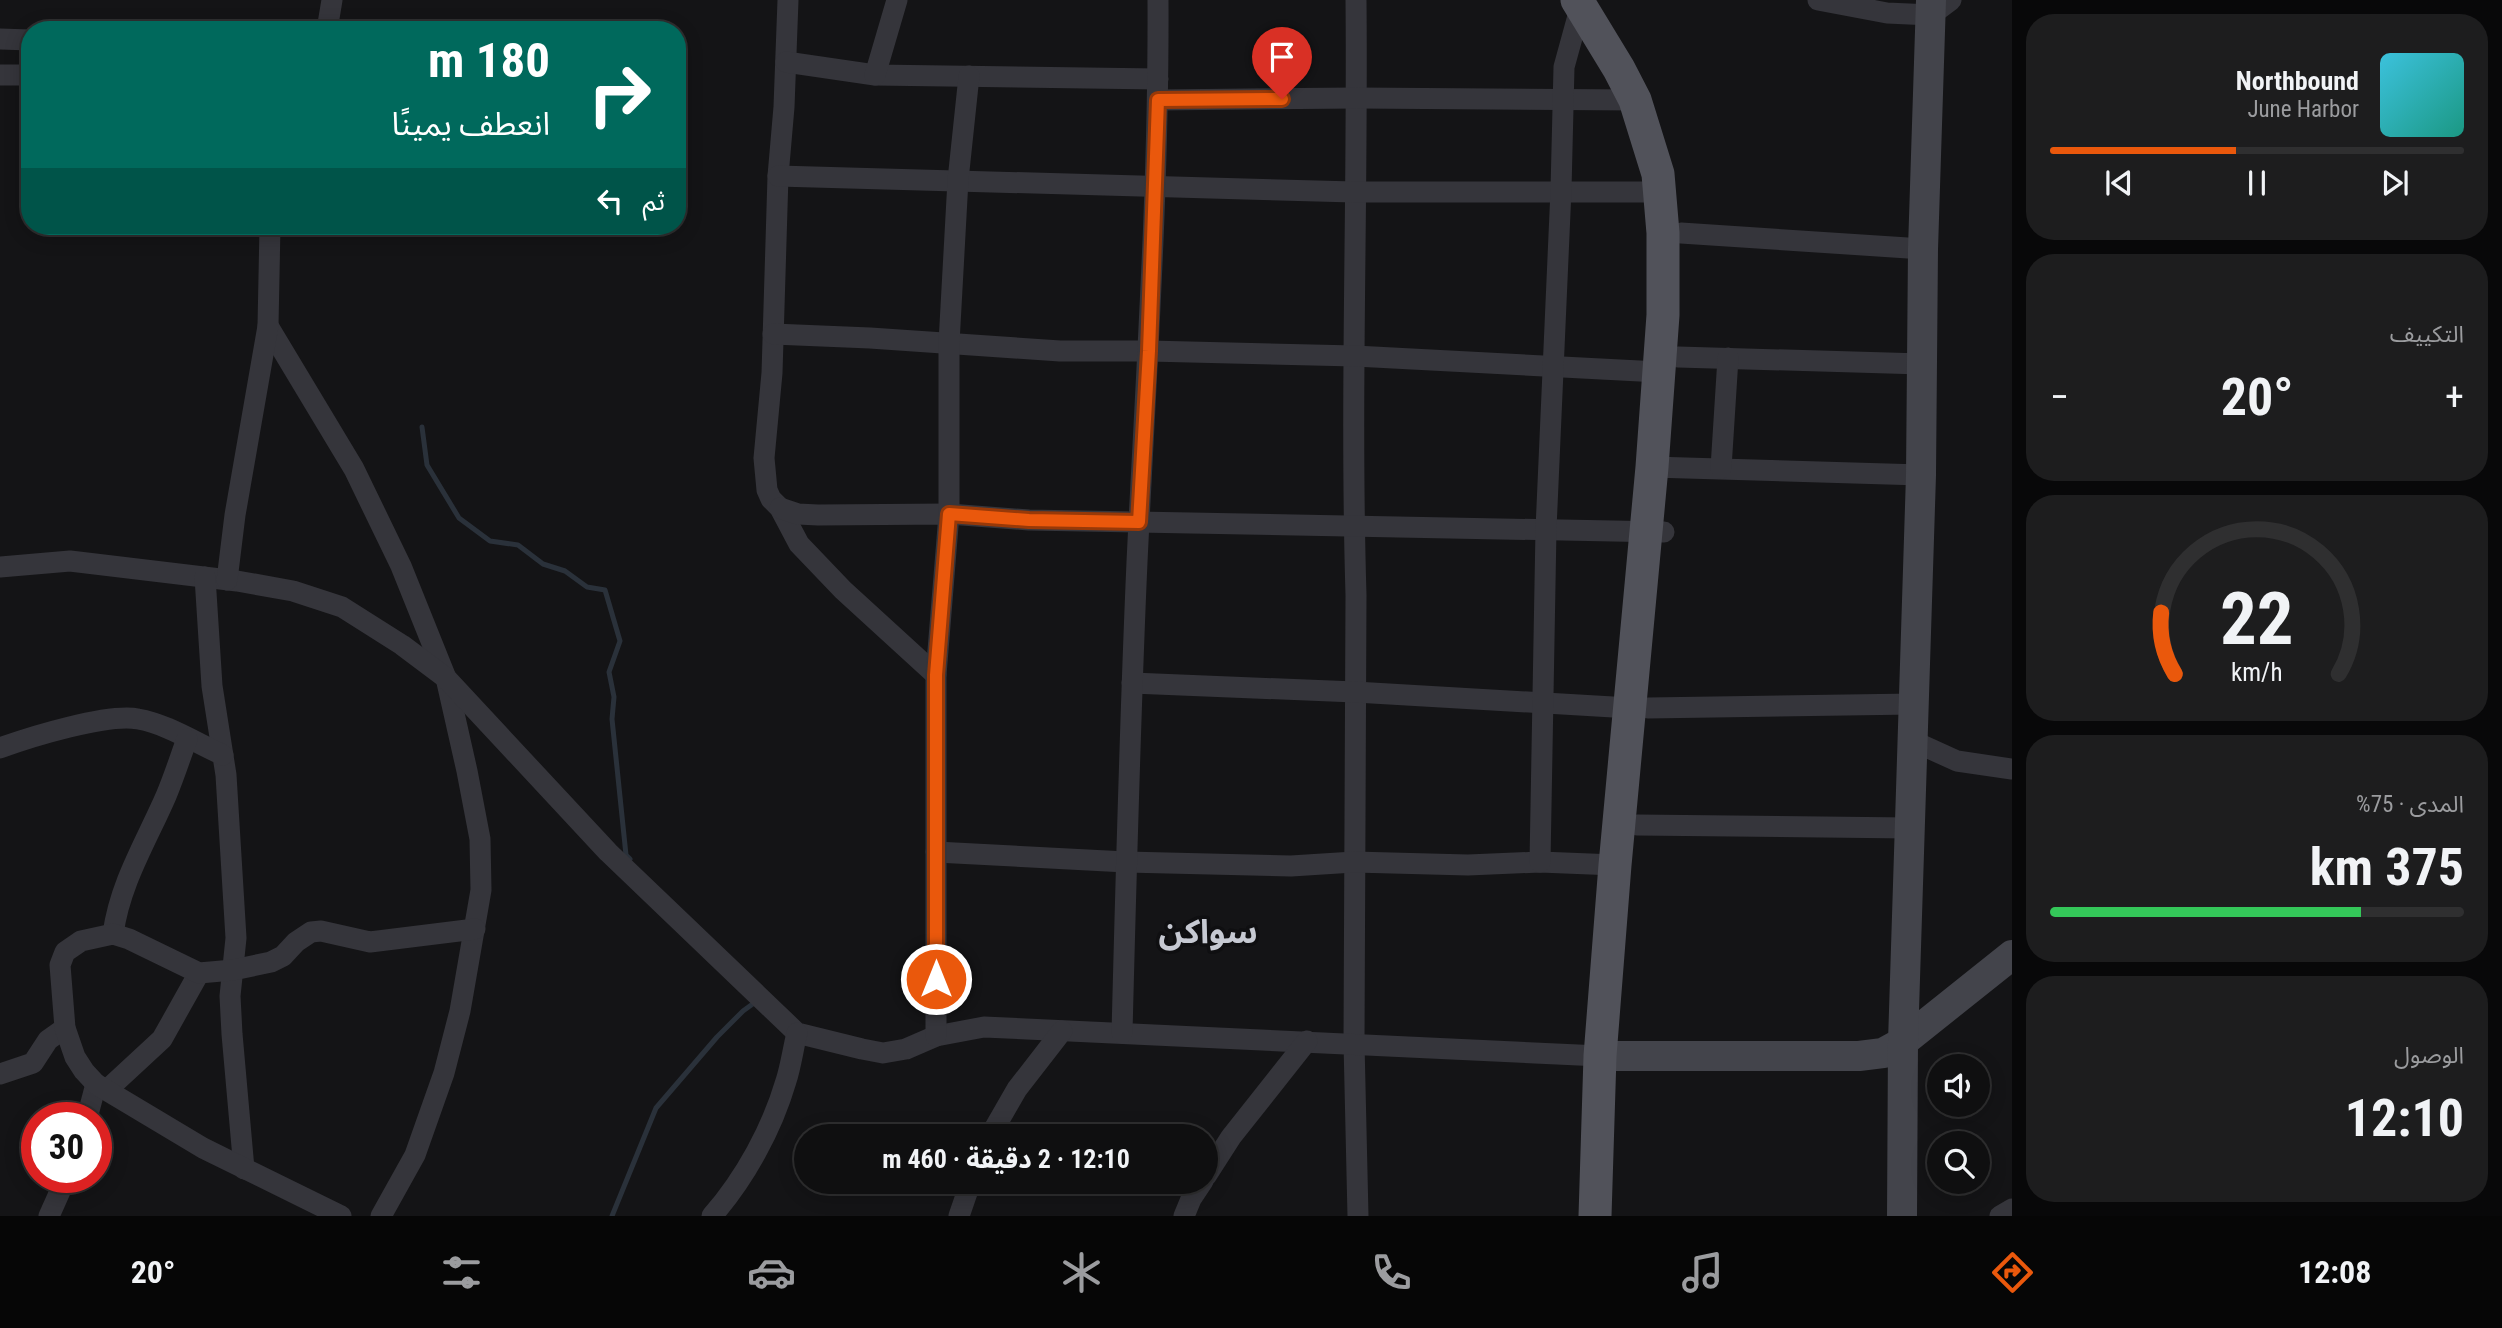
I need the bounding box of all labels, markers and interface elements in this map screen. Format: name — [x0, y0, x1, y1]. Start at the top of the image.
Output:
pin — [1252, 27, 1312, 99]
text: 180 m — [428, 32, 550, 89]
icon: arrive — [1263, 38, 1301, 76]
icon: right — [574, 49, 665, 140]
text: Northbound — [2236, 66, 2359, 96]
text: June Harbor — [2247, 96, 2359, 123]
text: انعطف يمينًا — [392, 105, 550, 143]
icon: previous — [2100, 164, 2138, 202]
icon: pause — [2238, 164, 2276, 202]
icon: next — [2376, 164, 2414, 202]
icon: left — [591, 182, 629, 220]
text: ثم — [643, 186, 665, 216]
text: التكييف — [2390, 321, 2464, 348]
text: 20° — [2221, 367, 2293, 428]
text: − — [2050, 375, 2069, 419]
text: + — [2445, 375, 2464, 419]
text: 22 — [2220, 576, 2294, 662]
text: km/h — [2231, 658, 2283, 687]
text: المدى · 75% — [2356, 791, 2464, 818]
text: 375 km — [2310, 837, 2464, 898]
district label: سواكن — [1158, 912, 1258, 951]
position arrow — [899, 942, 973, 1016]
text: الوصول — [2394, 1042, 2464, 1069]
map controls — [1927, 1054, 1990, 1194]
button: sound — [1927, 1054, 1990, 1117]
text: 12:10 — [2345, 1088, 2464, 1149]
speed limit sign: 30 — [21, 1102, 112, 1193]
button: search — [1927, 1131, 1990, 1194]
text: 12:10 · 2 دقيقة · 460 m — [882, 1144, 1130, 1174]
icon: filters — [437, 1248, 486, 1297]
icon: car — [747, 1248, 796, 1297]
icon: climate — [1057, 1248, 1106, 1297]
icon: phone — [1367, 1248, 1416, 1297]
icon: music — [1678, 1248, 1727, 1297]
icon: directions — [1988, 1248, 2037, 1297]
text: 20° — [131, 1253, 175, 1291]
text: 12:08 — [2298, 1253, 2371, 1291]

